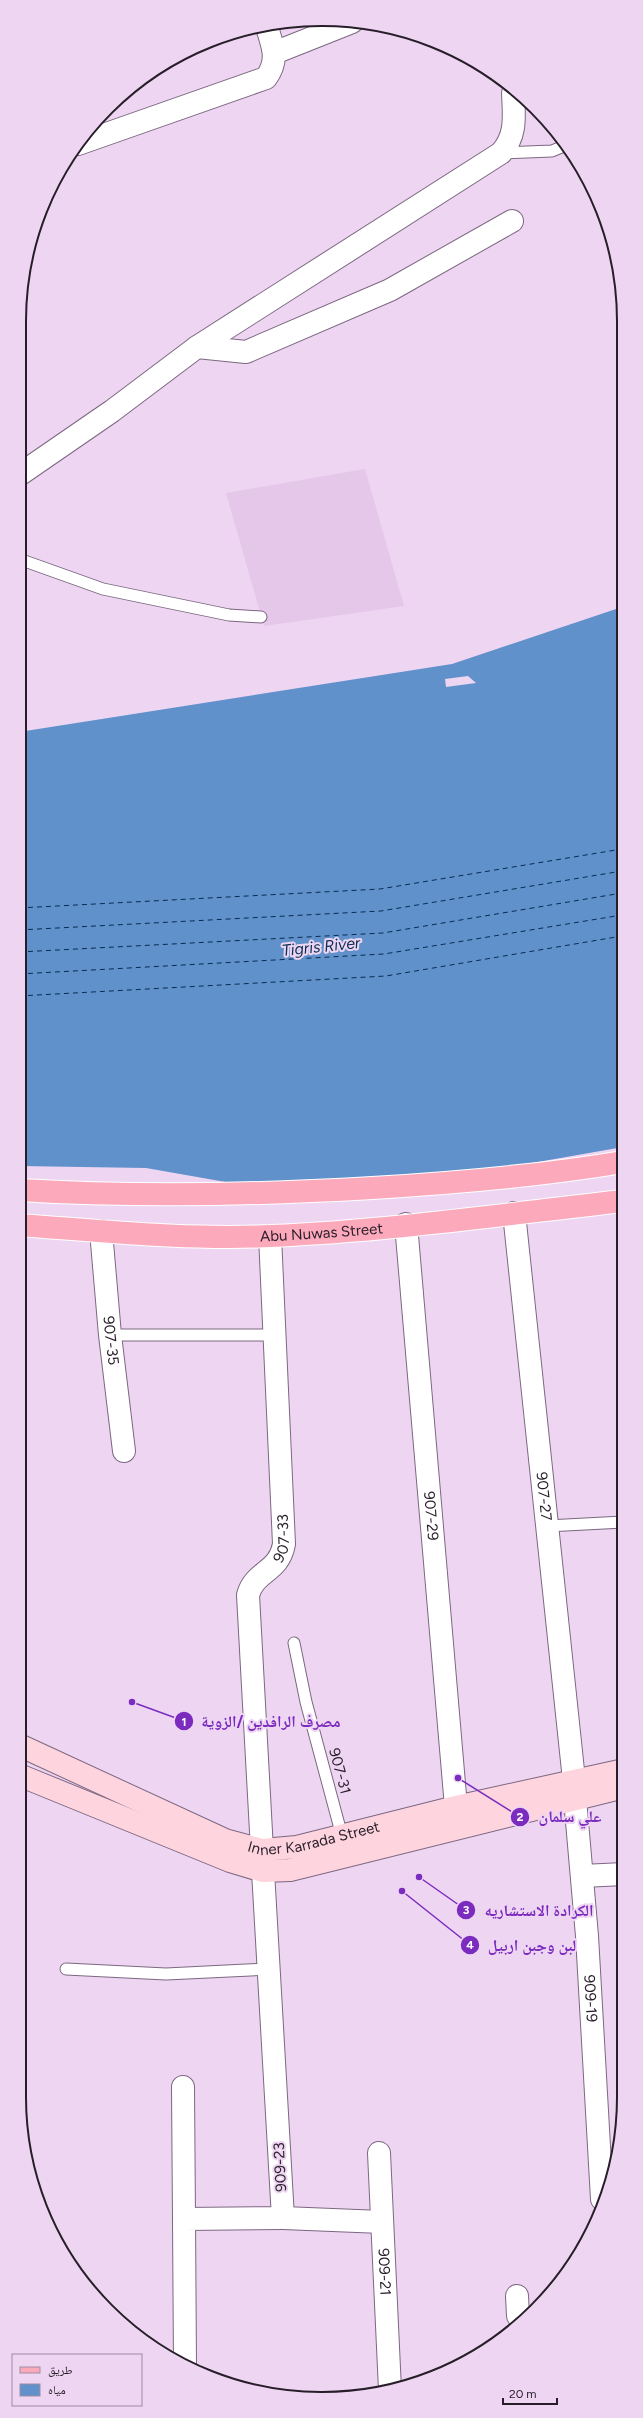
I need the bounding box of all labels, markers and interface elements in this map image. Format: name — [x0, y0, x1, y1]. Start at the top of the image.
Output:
water label: Tigris River — [281, 933, 362, 960]
street label: Abu Nuwas Street — [260, 1219, 384, 1245]
street label: 907-35 — [99, 1315, 123, 1366]
street label: 907-27 — [532, 1471, 556, 1522]
street label: 907-29 — [420, 1491, 442, 1541]
street label: 907-33 — [269, 1514, 293, 1566]
callout: مصرف الرافدين /الزوية — [174, 1707, 349, 1735]
text: مصرف الرافدين /الزوية — [201, 1712, 341, 1731]
text: 1 — [181, 1715, 187, 1729]
street label: 907-31 — [325, 1746, 355, 1796]
callout: علي سلمان — [510, 1803, 609, 1831]
text: علي سلمان — [538, 1807, 602, 1829]
text: 2 — [517, 1810, 524, 1824]
street label: Inner Karrada Street — [246, 1817, 382, 1859]
callout: الكرادة الاستشاريه — [456, 1896, 601, 1924]
text: الكرادة الاستشاريه — [485, 1901, 593, 1920]
text: 3 — [463, 1903, 470, 1917]
callout: لبن وجبن اربيل — [460, 1931, 584, 1959]
text: لبن وجبن اربيل — [488, 1936, 576, 1955]
text: 4 — [466, 1938, 474, 1952]
street label: 909-19 — [580, 1974, 601, 2023]
street label: 909-23 — [270, 2142, 290, 2192]
street label: 909-21 — [374, 2248, 395, 2296]
legend — [12, 2354, 142, 2406]
text: طريق — [48, 2363, 73, 2377]
scale bar — [503, 2380, 557, 2406]
text: مياه — [48, 2383, 66, 2397]
text: 20 m — [509, 2387, 537, 2401]

